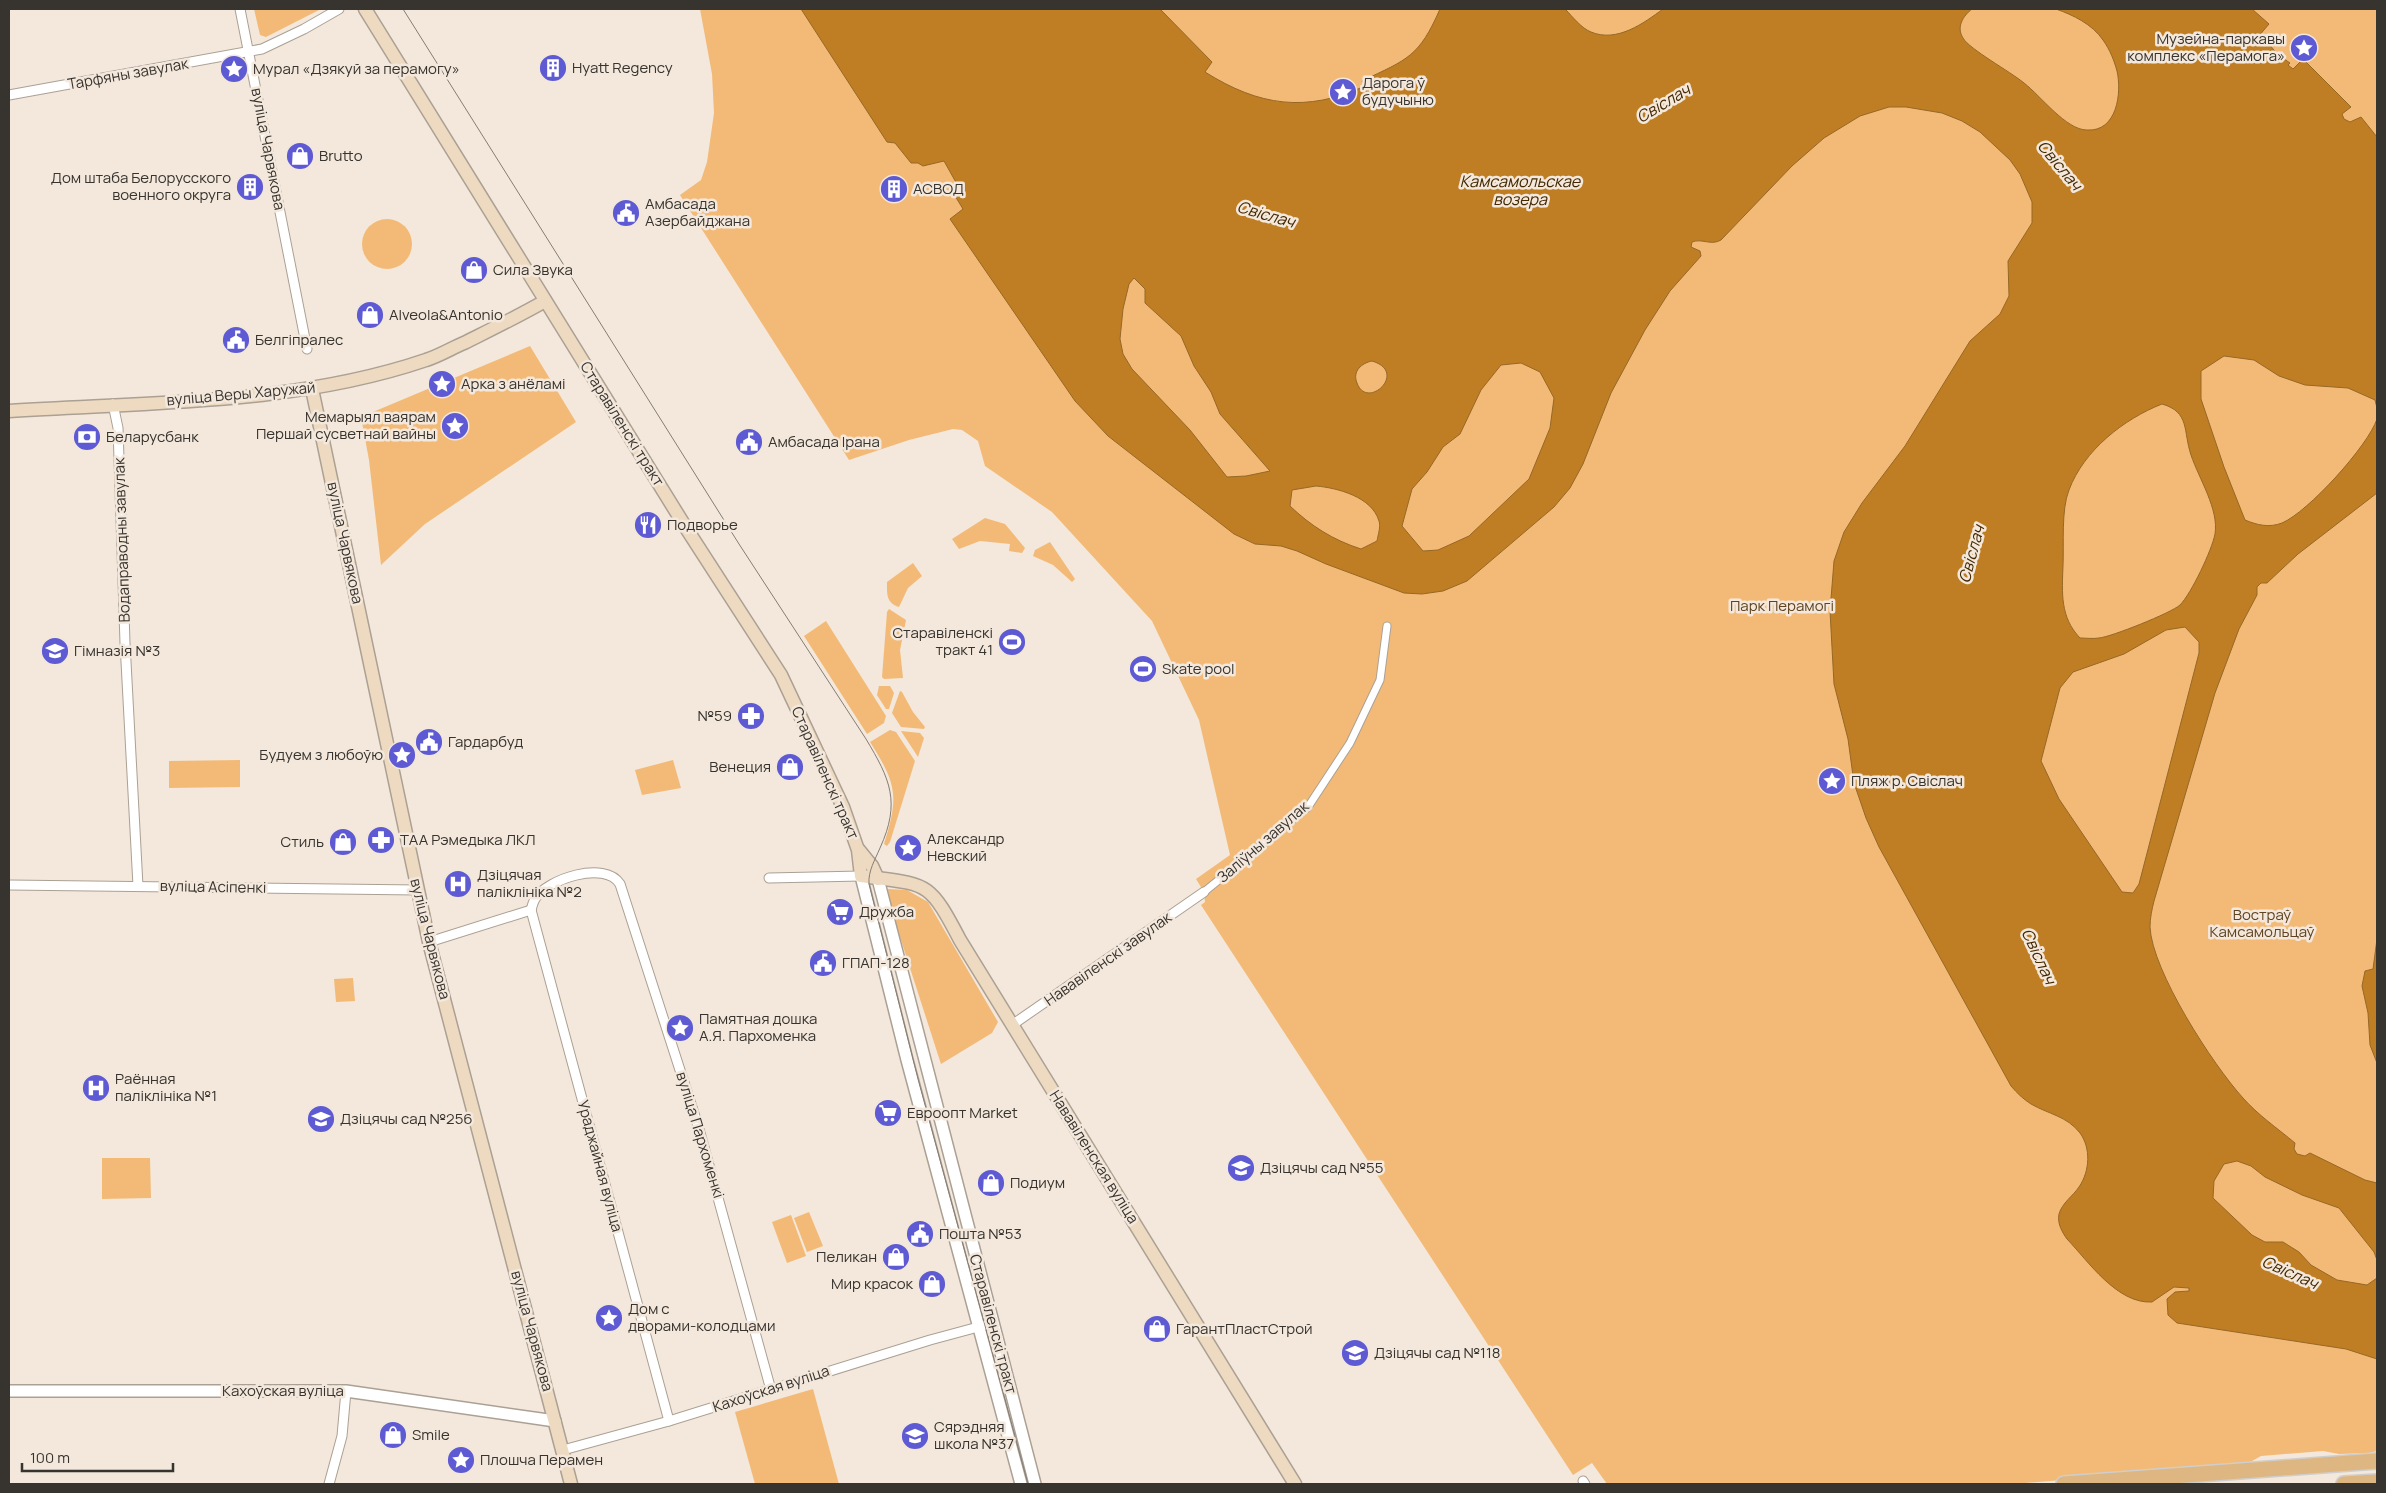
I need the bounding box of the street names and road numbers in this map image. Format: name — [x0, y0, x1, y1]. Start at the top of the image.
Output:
street label: Тарфяны завулак — [66, 52, 190, 94]
street label: вуліца Чарвякова — [246, 86, 291, 212]
street label: Старавіленскі тракт — [576, 357, 670, 490]
street label: вуліца Веры Харужай — [166, 377, 316, 410]
street label: Водаправодны завулак — [108, 457, 135, 623]
street label: вуліца Чарвякова — [322, 480, 369, 606]
street label: Старавіленскі тракт — [787, 703, 864, 843]
street label: Заліўны завулак — [1212, 796, 1313, 887]
street label: вуліца Асіпенкі — [160, 875, 266, 898]
street label: вуліца Чарвякова — [405, 876, 456, 1002]
street label: Нававіленскі завулак — [1040, 906, 1176, 1010]
street label: вуліца Пархоменкі — [671, 1069, 730, 1201]
street label: Нававіленская вуліца — [1045, 1086, 1144, 1227]
street label: Ураджайная вуліца — [573, 1098, 628, 1234]
street label: Старавіленскі тракт — [965, 1252, 1022, 1396]
street label: вуліца Чарвякова — [506, 1268, 559, 1394]
street label: Кахоўская вуліца — [710, 1360, 832, 1417]
street label: Кахоўская вуліца — [222, 1380, 344, 1401]

